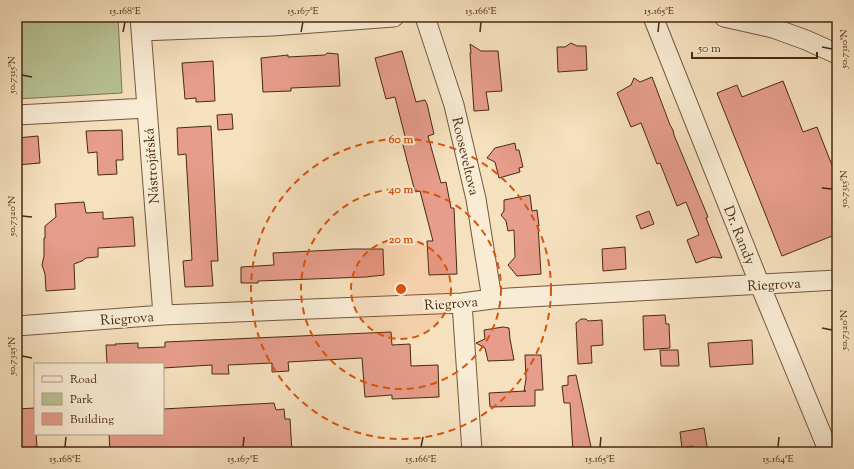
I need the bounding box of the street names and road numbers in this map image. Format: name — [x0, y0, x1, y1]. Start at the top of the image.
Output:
street label: Rooseveltova — [445, 115, 483, 198]
street label: Nástrojářská — [140, 127, 166, 204]
street label: Dr. Randy — [717, 203, 759, 268]
street label: Riegrova — [747, 275, 802, 297]
street label: Riegrova — [424, 293, 479, 317]
street label: Riegrova — [100, 308, 155, 332]

